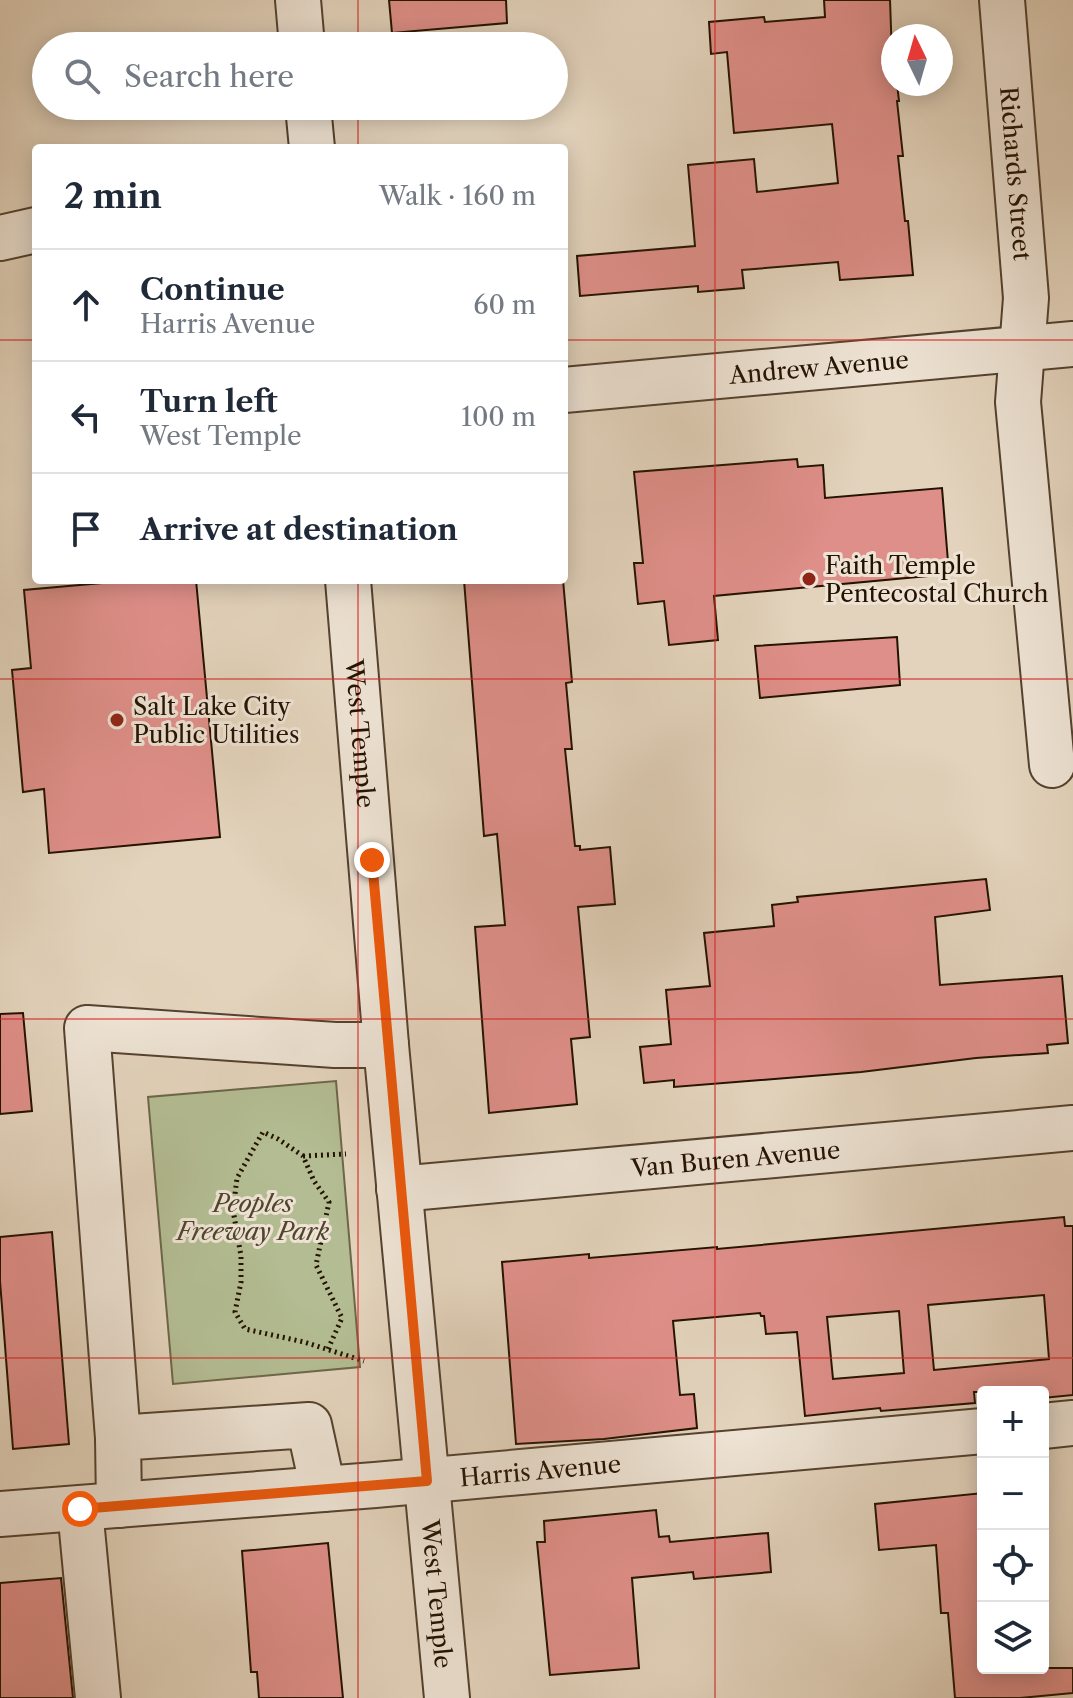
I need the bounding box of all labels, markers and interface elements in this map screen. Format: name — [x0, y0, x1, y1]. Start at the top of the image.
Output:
north arrow — [881, 24, 953, 96]
search box — [32, 32, 568, 120]
icon: search — [60, 54, 104, 98]
text: Search here — [124, 58, 294, 95]
street label: Richards Street — [995, 85, 1037, 262]
text: 2 min — [64, 175, 162, 217]
text: Walk · 160 m — [379, 180, 536, 212]
text: Continue — [140, 271, 285, 308]
icon: ahead — [64, 283, 108, 327]
text: 60 m — [473, 289, 536, 321]
text: Harris Avenue — [140, 308, 315, 340]
street label: Andrew Avenue — [727, 344, 910, 390]
text: Turn left — [140, 383, 277, 420]
icon: left — [64, 395, 108, 439]
text: 100 m — [461, 401, 536, 433]
text: West Temple — [140, 420, 302, 452]
icon: arrive — [64, 507, 108, 551]
text: Arrive at destination — [140, 511, 458, 548]
place label: Faith Temple Pentecostal Church — [825, 551, 1049, 608]
marker: Faith Temple Pentecostal Church — [800, 570, 818, 588]
street label: West Temple — [340, 657, 381, 809]
place label: Salt Lake City Public Utilities — [133, 692, 299, 749]
marker: Salt Lake City Public Utilities — [108, 711, 126, 729]
route end — [354, 842, 390, 878]
street label: Van Buren Avenue — [629, 1135, 841, 1183]
park label: Peoples Freeway Park — [175, 1189, 330, 1246]
map controls — [977, 1386, 1049, 1674]
button: + — [977, 1386, 1049, 1458]
street label: Harris Avenue — [458, 1449, 622, 1492]
button: − — [977, 1458, 1049, 1530]
route start — [62, 1491, 98, 1527]
street label: West Temple — [416, 1517, 459, 1670]
button: locate — [977, 1530, 1049, 1602]
button: layers — [977, 1602, 1049, 1674]

